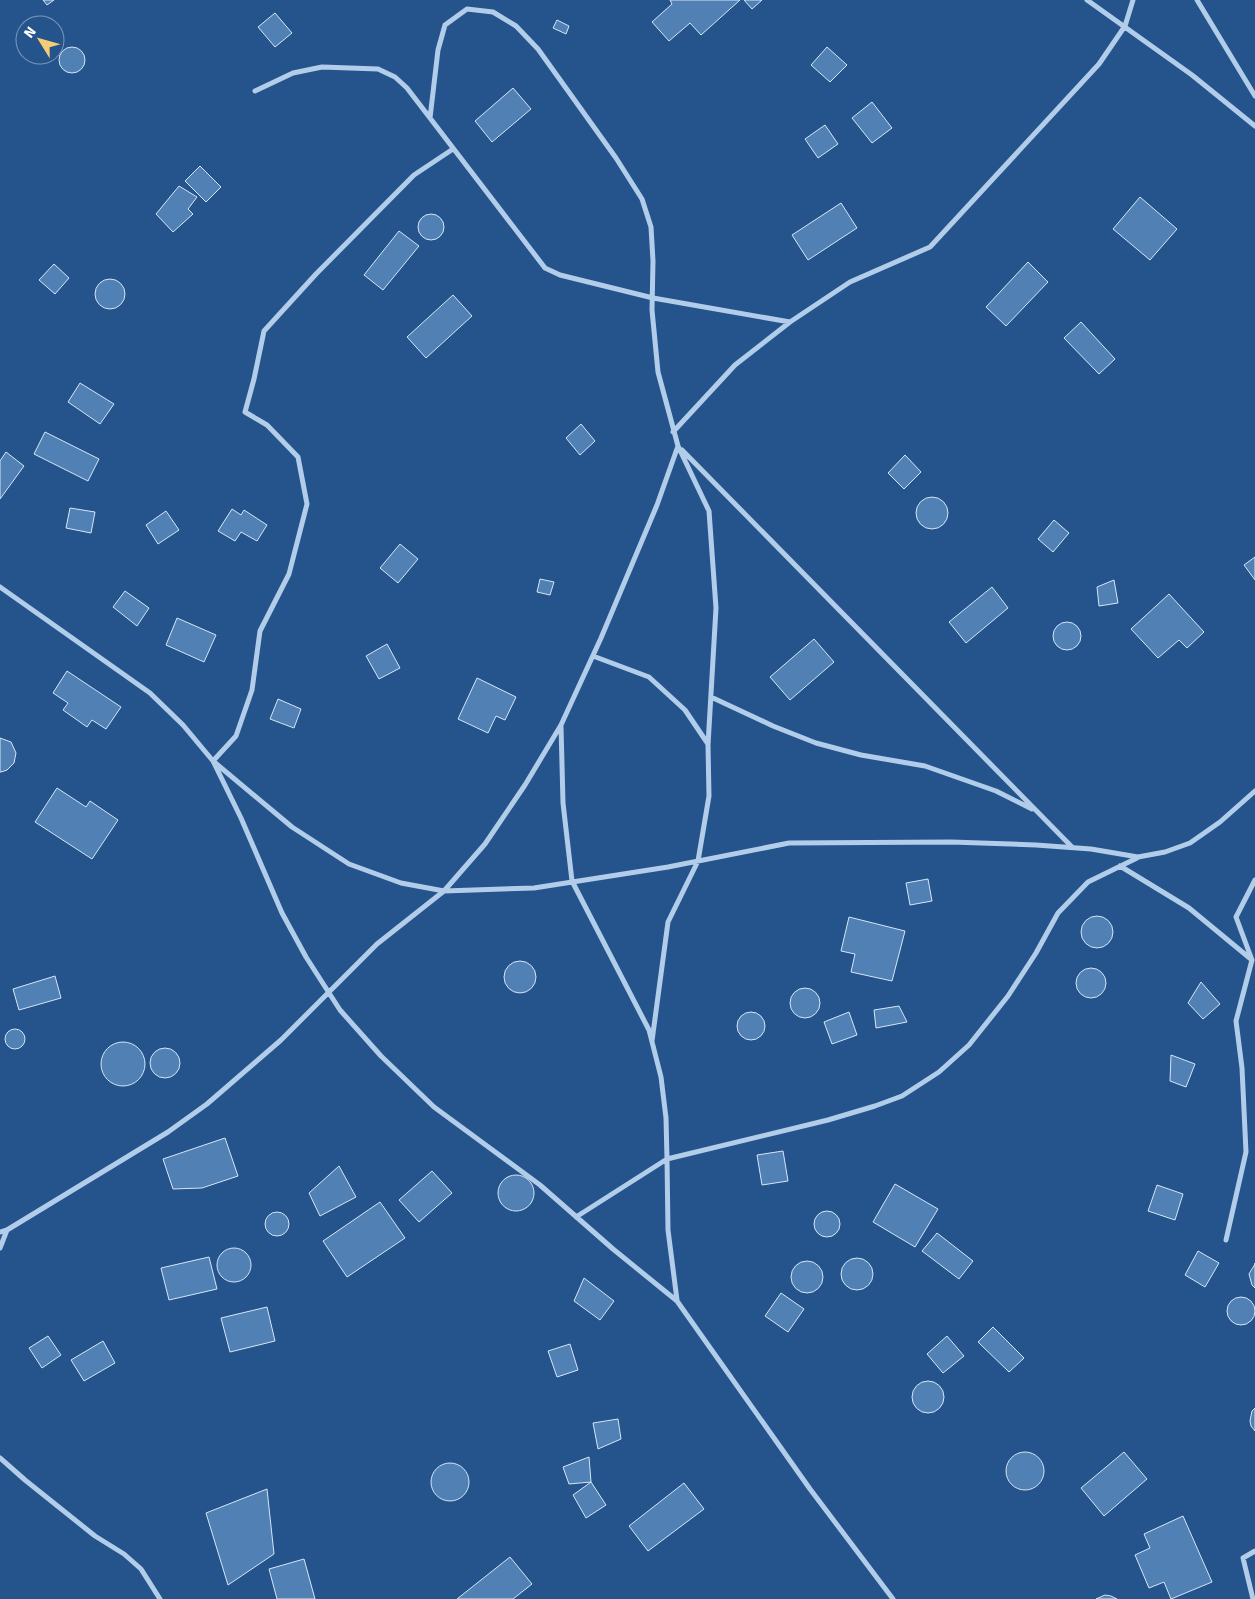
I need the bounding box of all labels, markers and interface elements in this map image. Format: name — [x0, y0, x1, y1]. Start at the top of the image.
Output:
north arrow — [15, 15, 65, 65]
text: N — [20, 23, 40, 41]

